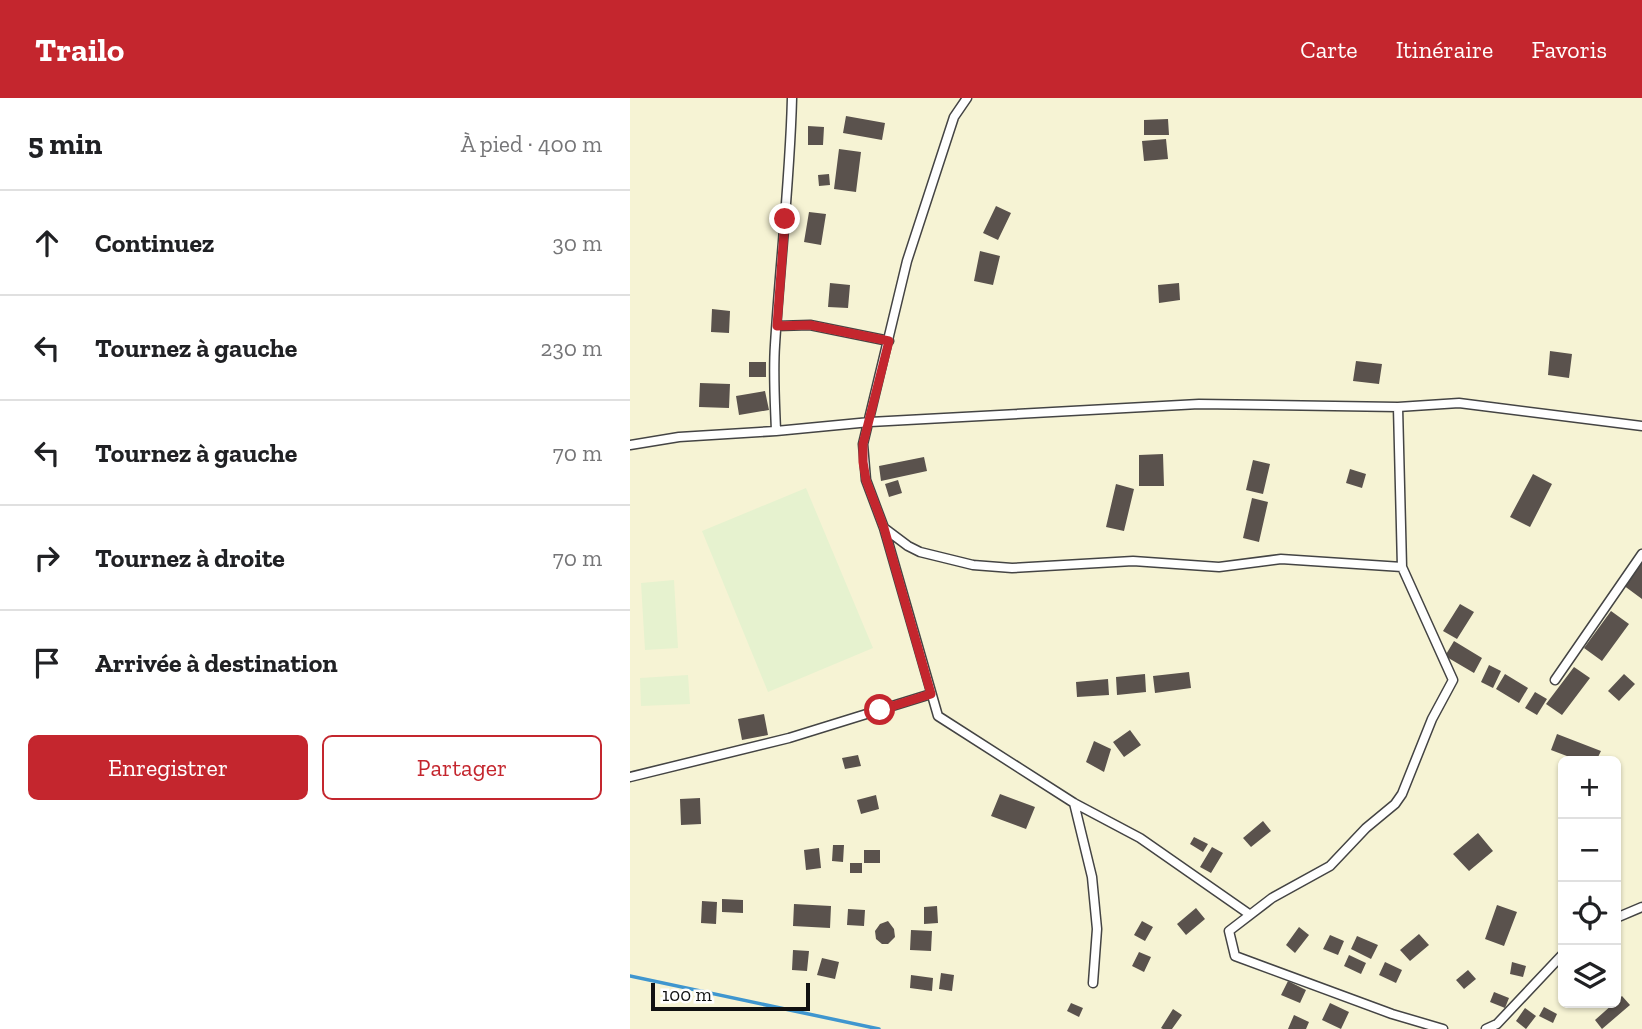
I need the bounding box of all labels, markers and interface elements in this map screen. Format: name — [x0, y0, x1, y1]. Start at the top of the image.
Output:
text: Trailo — [35, 30, 124, 69]
text: Carte — [1300, 35, 1358, 64]
text: Itinéraire — [1396, 35, 1493, 64]
text: Favoris — [1531, 35, 1607, 64]
text: 5 min — [28, 126, 102, 162]
text: À pied · 400 m — [461, 130, 602, 158]
route end — [769, 203, 800, 234]
icon: ahead — [28, 224, 66, 262]
text: Continuez — [95, 227, 214, 259]
text: 30 m — [552, 229, 602, 257]
icon: left — [28, 329, 66, 367]
text: Tournez à gauche — [95, 332, 297, 364]
text: 230 m — [541, 334, 602, 362]
icon: left — [28, 434, 66, 472]
text: Tournez à gauche — [95, 437, 297, 469]
text: 70 m — [553, 439, 602, 467]
icon: right — [28, 539, 66, 577]
text: Tournez à droite — [95, 542, 285, 574]
text: 70 m — [553, 544, 602, 572]
icon: arrive — [28, 644, 66, 682]
text: Arrivée à destination — [95, 647, 338, 679]
route start — [864, 694, 895, 725]
button: Enregistrer — [28, 735, 308, 800]
button: Partager — [322, 735, 602, 800]
map controls — [1558, 756, 1621, 1008]
button: + — [1558, 756, 1621, 819]
button: − — [1558, 819, 1621, 882]
button: locate — [1558, 882, 1621, 945]
button: layers — [1558, 945, 1621, 1008]
scale bar — [651, 980, 810, 1012]
text: 100 m — [662, 983, 712, 1006]

